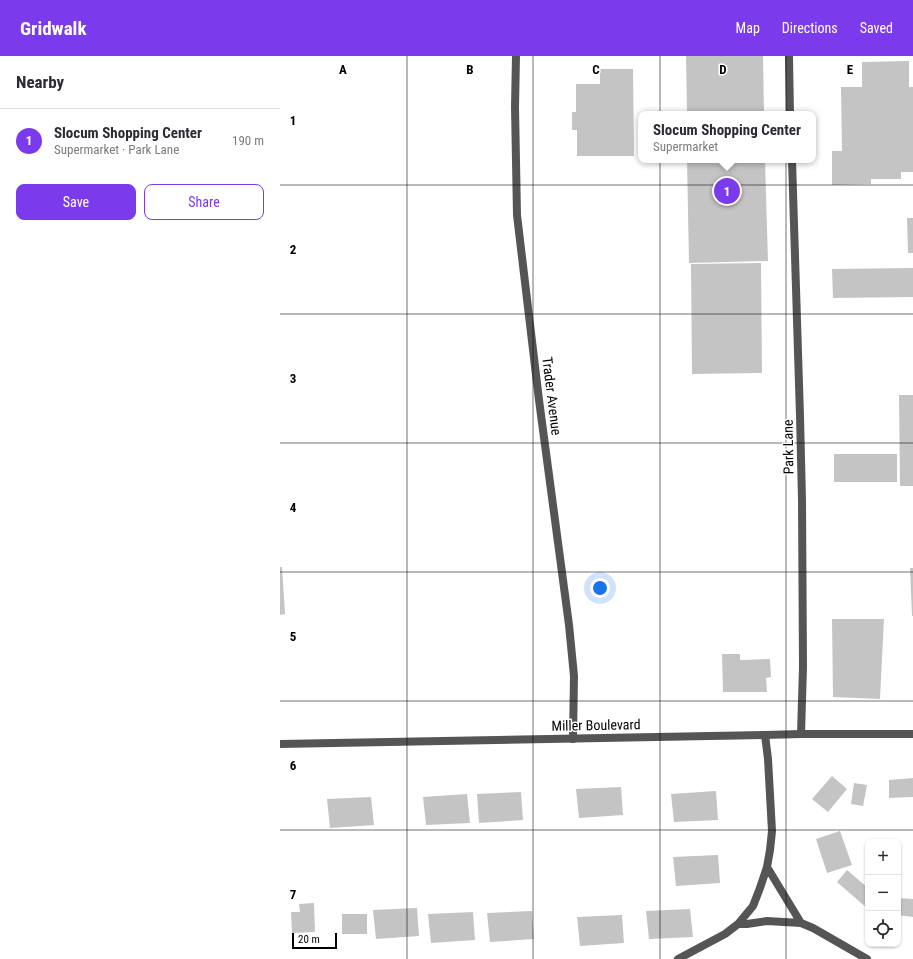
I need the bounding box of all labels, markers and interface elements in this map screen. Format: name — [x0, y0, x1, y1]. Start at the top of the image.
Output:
text: Gridwalk — [20, 17, 86, 40]
text: Map — [736, 20, 760, 36]
text: Directions — [782, 20, 838, 36]
text: Saved — [860, 20, 893, 36]
text: A — [339, 62, 347, 77]
text: B — [466, 62, 474, 77]
text: C — [592, 62, 600, 77]
text: D — [719, 62, 727, 77]
text: E — [847, 62, 854, 77]
text: Nearby — [16, 72, 64, 92]
popup — [638, 111, 816, 163]
text: 1 — [290, 113, 296, 128]
text: Slocum Shopping Center — [653, 121, 801, 139]
text: Slocum Shopping Center — [54, 124, 202, 142]
text: 1 — [26, 133, 32, 148]
text: 190 m — [232, 133, 264, 148]
text: Supermarket — [653, 139, 718, 154]
text: Supermarket · Park Lane — [54, 142, 179, 157]
pin: 1 — [714, 176, 740, 206]
button: Save — [16, 184, 136, 220]
button: Share — [144, 184, 264, 220]
text: 2 — [290, 242, 297, 257]
street label: Trader Avenue — [539, 356, 565, 436]
text: 3 — [290, 371, 296, 386]
street label: Park Lane — [780, 419, 796, 475]
text: 4 — [290, 500, 297, 515]
your location — [590, 578, 610, 598]
text: 5 — [290, 629, 297, 644]
street label: Miller Boulevard — [551, 716, 641, 734]
text: 6 — [290, 758, 297, 773]
map controls — [865, 839, 901, 947]
button: + — [865, 839, 901, 875]
button: − — [865, 875, 901, 911]
text: 7 — [290, 887, 297, 902]
button: locate — [865, 911, 901, 947]
scale bar — [292, 931, 337, 950]
text: 20 m — [298, 933, 320, 946]

